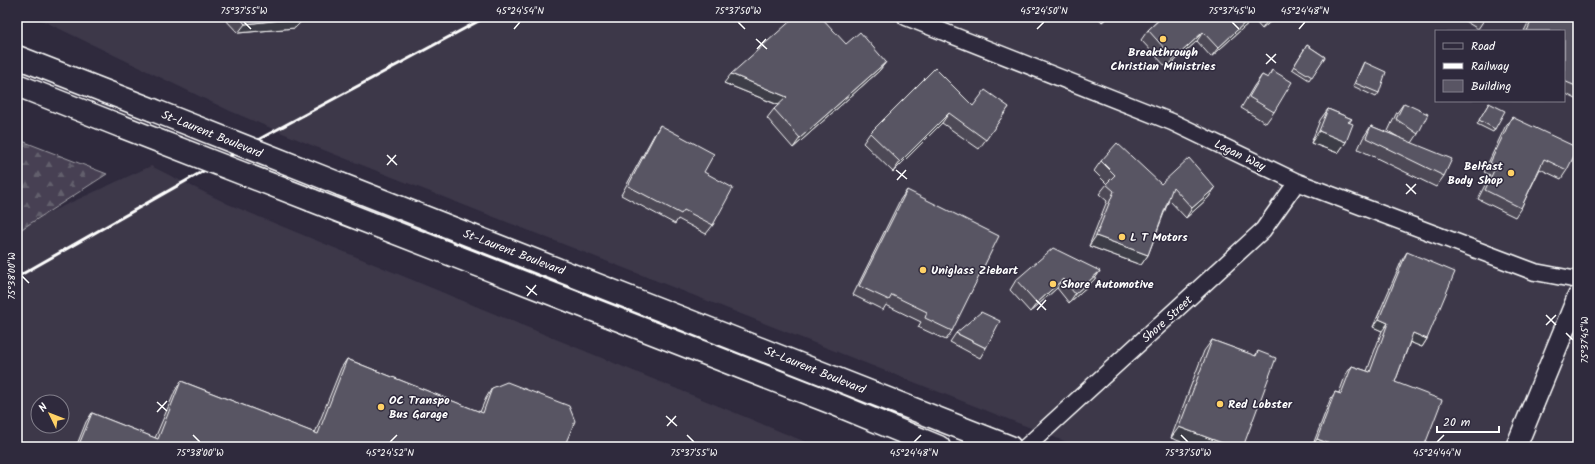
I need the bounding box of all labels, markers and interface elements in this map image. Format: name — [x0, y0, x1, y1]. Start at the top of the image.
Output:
text: 75°37'55"W — [220, 3, 268, 19]
text: 45°24'54"N — [496, 3, 544, 19]
text: 75°37'50"W — [715, 3, 761, 19]
text: 45°24'50"N — [1020, 3, 1068, 19]
text: 75°37'45"W — [1208, 3, 1256, 19]
text: 45°24'48"N — [1281, 3, 1330, 19]
legend — [1435, 30, 1565, 102]
marker: Breakthrough Christian Ministries — [1158, 34, 1168, 44]
text: Road — [1471, 37, 1496, 56]
place label: Breakthrough Christian Ministries — [1110, 43, 1216, 76]
text: Railway — [1471, 57, 1509, 76]
text: Building — [1471, 77, 1511, 96]
street label: St-Laurent Boulevard — [158, 106, 266, 164]
street label: Lagan Way — [1211, 135, 1269, 176]
place label: Belfast Body Shop — [1447, 157, 1504, 190]
marker: Belfast Body Shop — [1506, 168, 1516, 178]
street label: St-Laurent Boulevard — [460, 224, 568, 281]
place label: L T Motors — [1130, 228, 1188, 247]
marker: L T Motors — [1117, 232, 1127, 242]
text: 75°38'00"W — [4, 252, 20, 300]
place label: Uniglass Ziebart — [931, 261, 1019, 280]
marker: Uniglass Ziebart — [918, 265, 928, 275]
place label: Shore Automotive — [1061, 275, 1154, 294]
marker: Shore Automotive — [1048, 279, 1058, 289]
street label: Shore Street — [1138, 291, 1197, 347]
text: 75°37'45"W — [1577, 316, 1593, 364]
street label: St-Laurent Boulevard — [761, 342, 869, 400]
place label: OC Transpo Bus Garage — [389, 391, 450, 424]
north arrow — [30, 394, 70, 434]
place label: Red Lobster — [1228, 395, 1293, 414]
text: N — [34, 399, 52, 417]
marker: Red Lobster — [1215, 399, 1225, 409]
marker: OC Transpo Bus Garage — [376, 402, 386, 412]
scale bar — [1437, 408, 1499, 434]
text: 20 m — [1443, 413, 1471, 432]
text: 75°38'00"W — [176, 445, 224, 461]
text: 45°24'52"N — [366, 445, 414, 461]
text: 75°37'55"W — [670, 445, 718, 461]
text: 45°24'48"N — [890, 445, 939, 461]
text: 75°37'50"W — [1165, 445, 1211, 461]
text: 45°24'44"N — [1413, 445, 1461, 461]

